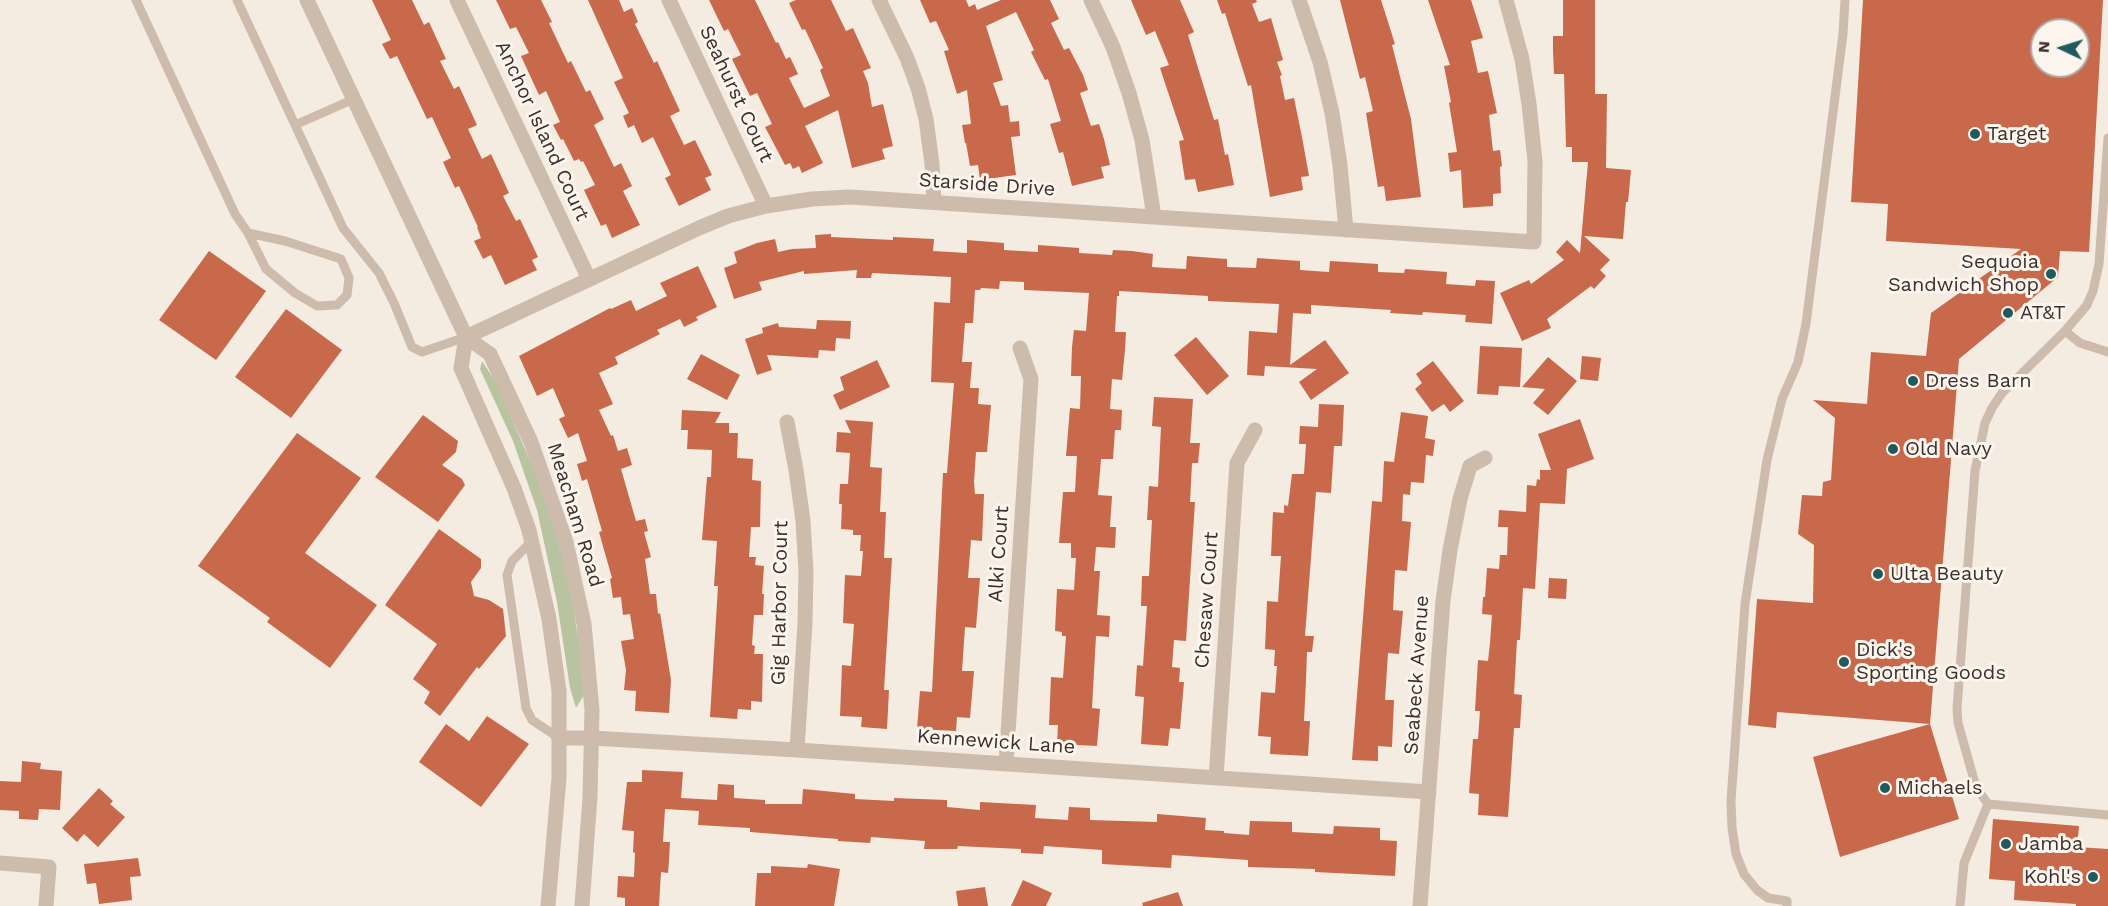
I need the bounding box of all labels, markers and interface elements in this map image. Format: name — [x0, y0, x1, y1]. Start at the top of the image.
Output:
north arrow — [2030, 18, 2090, 78]
street label: Seahurst Court — [694, 22, 778, 166]
street label: Anchor Island Court — [490, 37, 594, 225]
text: N — [2034, 40, 2053, 53]
place label: Target — [1987, 122, 2046, 146]
marker: Target — [1968, 127, 1982, 141]
street label: Starside Drive — [918, 168, 1056, 202]
place label: Sequoia Sandwich Shop — [1888, 250, 2039, 297]
marker: Sequoia Sandwich Shop — [2044, 267, 2058, 281]
place label: AT&T — [2020, 301, 2065, 325]
marker: AT&T — [2001, 306, 2015, 320]
place label: Dress Barn — [1925, 369, 2032, 393]
marker: Dress Barn — [1906, 374, 1920, 388]
place label: Old Navy — [1905, 437, 1992, 461]
street label: Meacham Road — [542, 440, 608, 590]
marker: Old Navy — [1886, 442, 1900, 456]
street label: Alki Court — [984, 505, 1014, 603]
street label: Gig Harbor Court — [767, 520, 793, 686]
street label: Chesaw Court — [1190, 531, 1224, 669]
place label: Ulta Beauty — [1890, 562, 2003, 586]
marker: Ulta Beauty — [1871, 567, 1885, 581]
street label: Seabeck Avenue — [1399, 594, 1435, 756]
place label: Dick's Sporting Goods — [1856, 638, 2006, 685]
marker: Dick's Sporting Goods — [1837, 655, 1851, 669]
street label: Kennewick Lane — [916, 725, 1076, 759]
place label: Michaels — [1897, 776, 1982, 800]
marker: Michaels — [1878, 781, 1892, 795]
place label: Jamba — [2018, 832, 2083, 856]
marker: Jamba — [1999, 837, 2013, 851]
place label: Kohl's — [2024, 865, 2081, 889]
marker: Kohl's — [2086, 870, 2100, 884]

